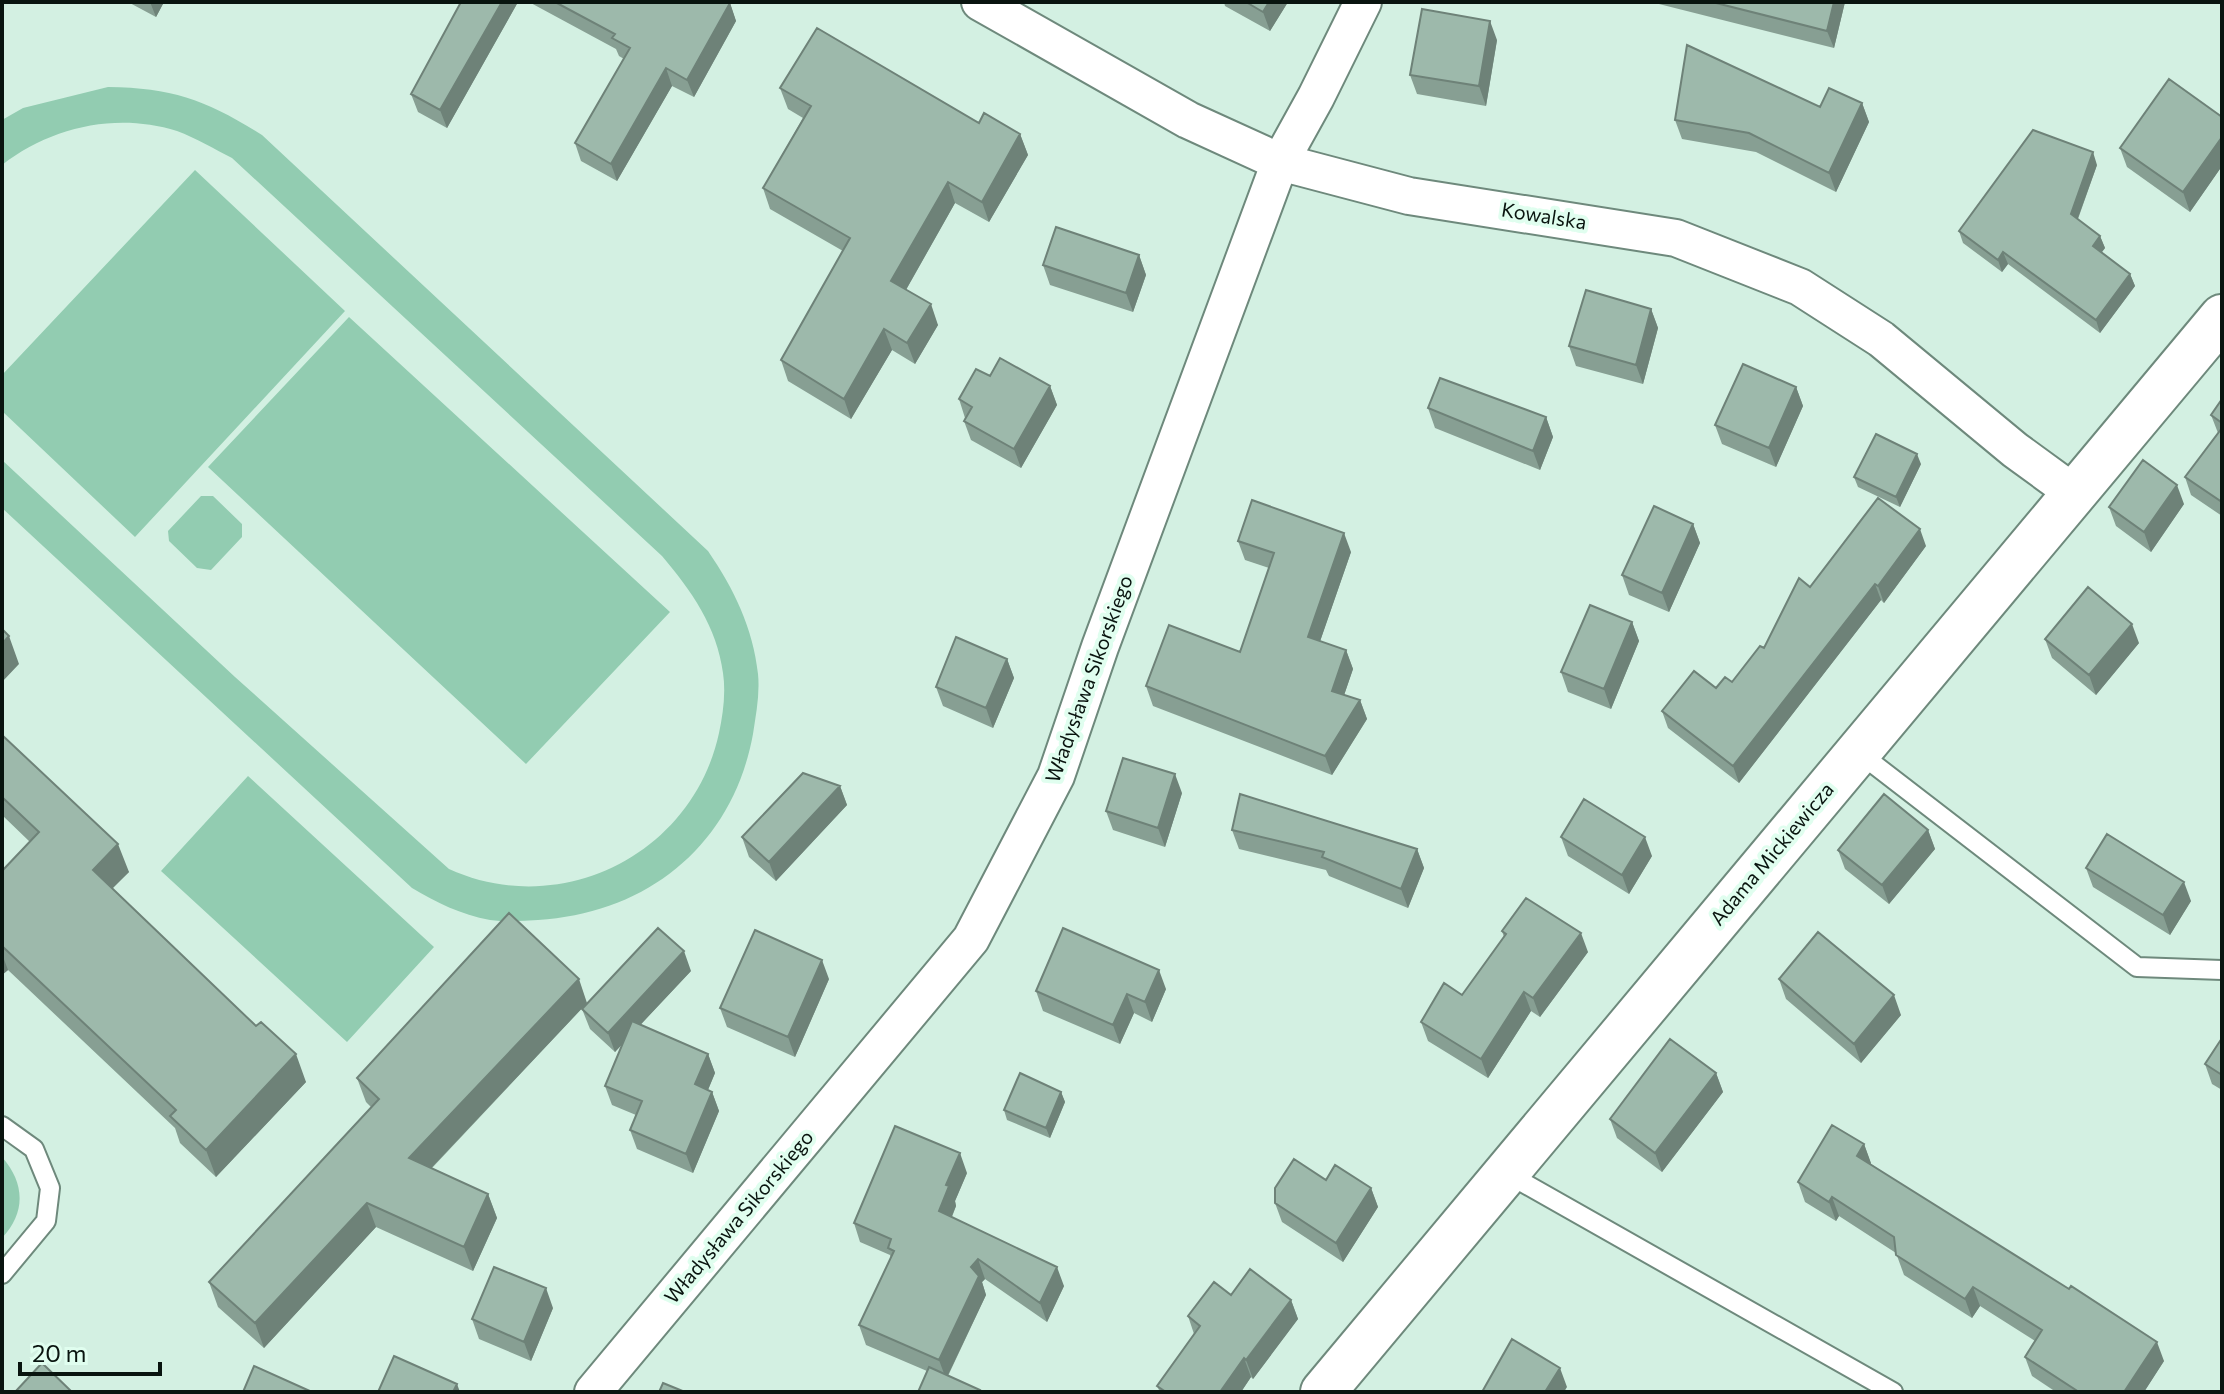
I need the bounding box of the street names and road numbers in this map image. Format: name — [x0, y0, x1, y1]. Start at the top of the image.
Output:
street label: Kowalska — [1500, 196, 1589, 234]
street label: Władysława Sikorskiego — [1039, 572, 1137, 786]
street label: Adama Mickiewicza — [1705, 777, 1838, 930]
street label: Władysława Sikorskiego — [659, 1125, 818, 1308]

